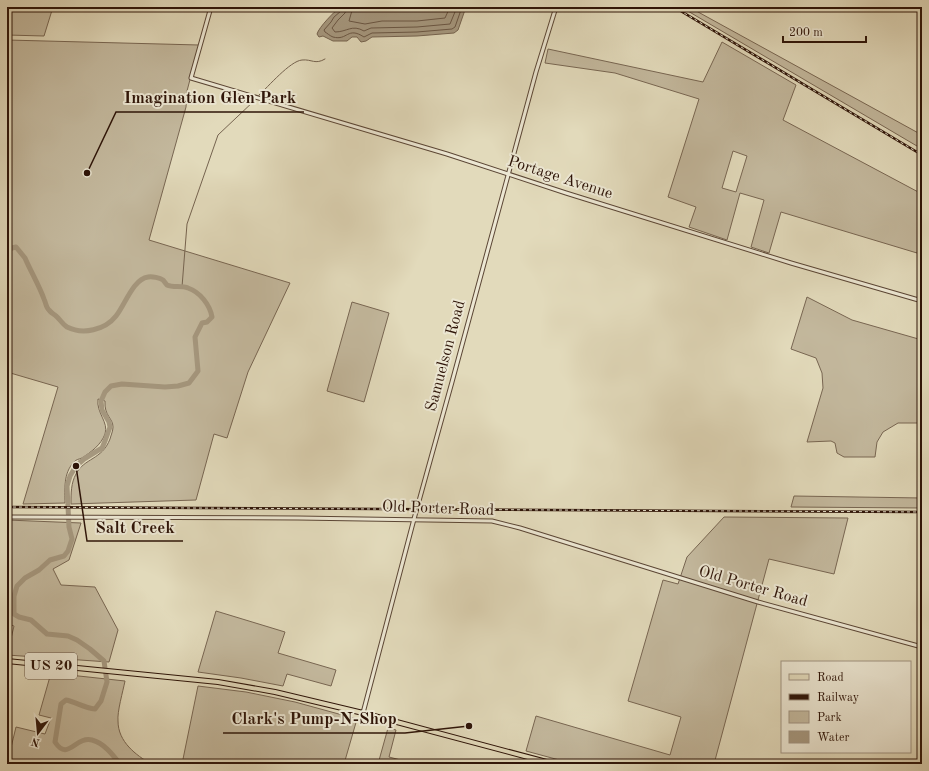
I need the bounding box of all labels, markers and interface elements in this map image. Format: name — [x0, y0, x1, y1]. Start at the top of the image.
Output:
scale bar — [783, 18, 866, 44]
text: 200 m — [789, 27, 823, 39]
callout: Imagination Glen Park — [116, 83, 304, 112]
text: Imagination Glen Park — [124, 90, 297, 107]
street label: Portage Avenue — [506, 153, 614, 203]
street label: Samuelson Road — [423, 299, 469, 413]
street label: Old Porter Road — [381, 499, 495, 519]
callout: Salt Creek — [87, 512, 183, 541]
text: Salt Creek — [95, 520, 175, 537]
street label: Old Porter Road — [697, 564, 809, 610]
road number: US 20 — [25, 653, 77, 679]
legend — [781, 661, 911, 753]
text: Road — [817, 672, 844, 684]
text: Railway — [817, 692, 860, 704]
callout: Clark's Pump-N-Shop — [223, 704, 405, 733]
text: Clark's Pump-N-Shop — [231, 711, 397, 728]
text: Park — [817, 712, 842, 724]
north arrow — [18, 713, 58, 753]
text: Water — [817, 732, 850, 744]
text: N — [30, 735, 41, 748]

